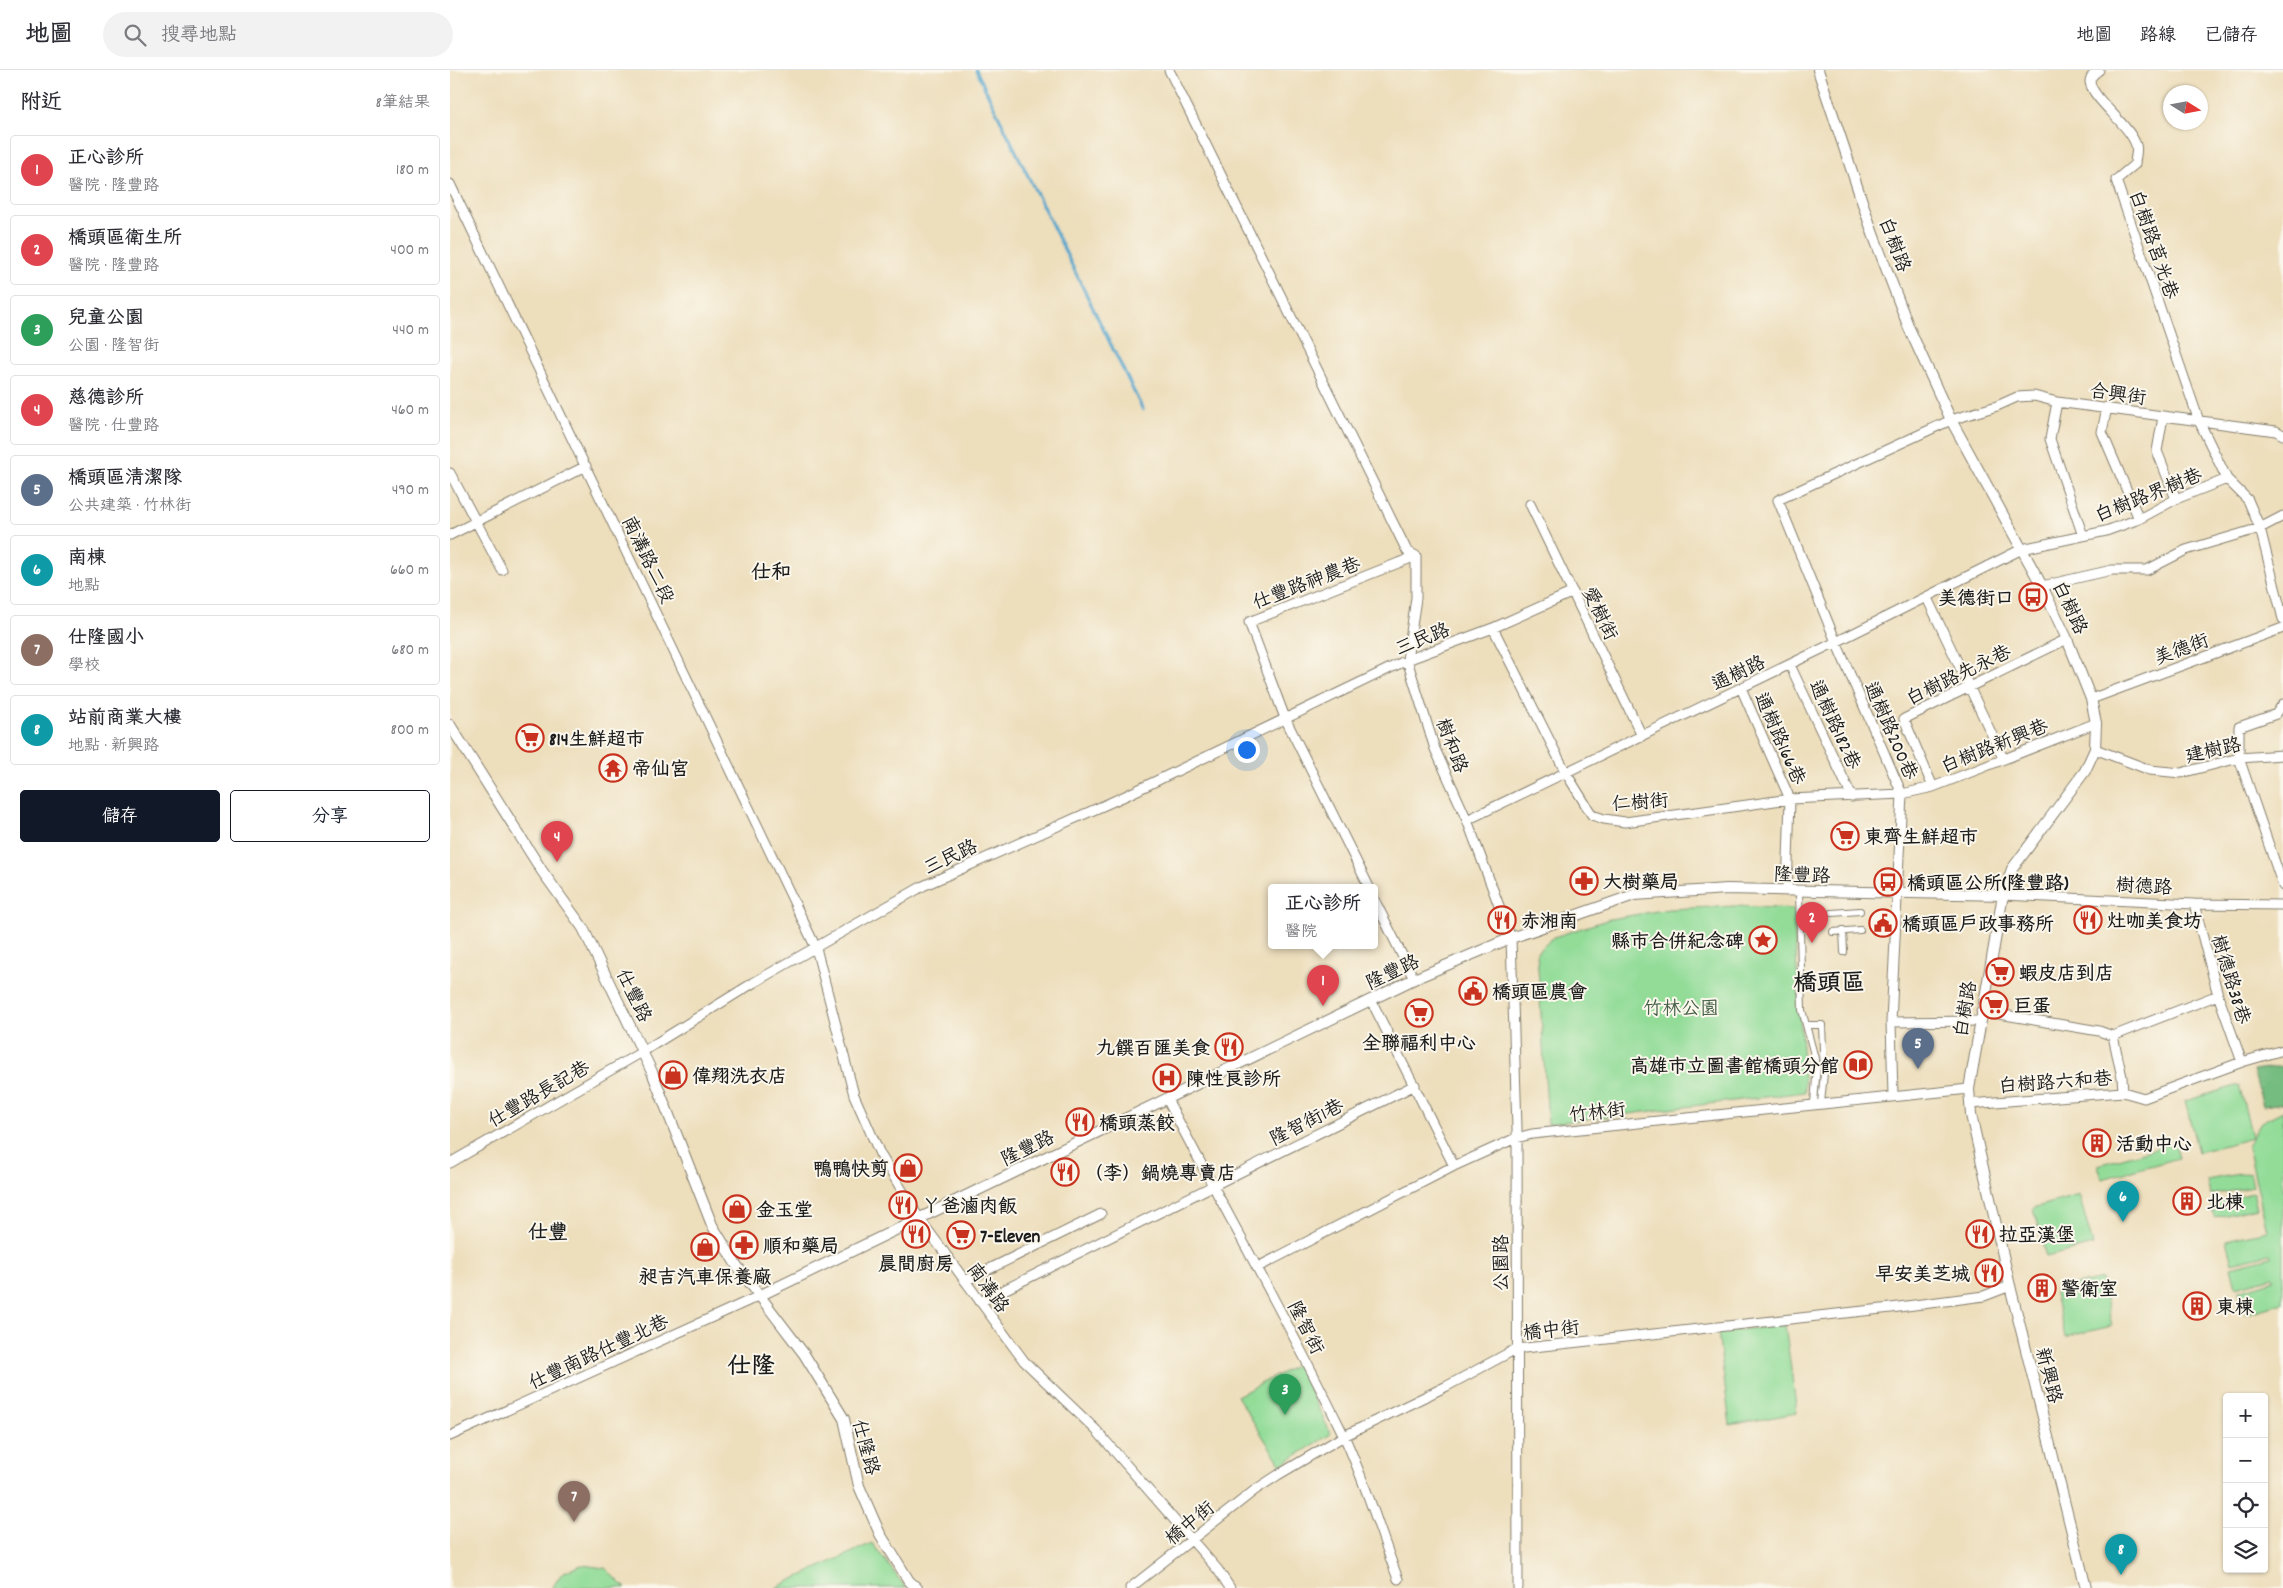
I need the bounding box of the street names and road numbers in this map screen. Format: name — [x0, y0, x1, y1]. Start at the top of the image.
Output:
street label: 白樹路莒光巷 — [2120, 187, 2183, 303]
street label: 白樹路 — [1870, 214, 1916, 277]
street label: 合興街 — [2087, 379, 2148, 414]
street label: 白樹路界樹巷 — [2091, 463, 2207, 531]
street label: 南溝路二段 — [613, 512, 679, 609]
street label: 仕豐路神農巷 — [1249, 552, 1365, 618]
street label: 白樹路 — [2044, 577, 2092, 640]
street label: 愛樹街 — [1573, 583, 1622, 646]
street label: 三民路 — [1392, 618, 1455, 664]
street label: 美德街 — [2151, 629, 2214, 674]
street label: 白樹路先永巷 — [1902, 640, 2017, 714]
street label: 通樹路 — [1708, 651, 1771, 700]
street label: 通樹路182巷 — [1800, 676, 1865, 775]
street label: 通樹路200巷 — [1855, 678, 1922, 785]
street label: 通樹路166巷 — [1745, 689, 1810, 790]
street label: 白樹路新興巷 — [1937, 714, 2053, 782]
street label: 樹和路 — [1427, 715, 1473, 778]
street label: 建樹路 — [2183, 733, 2245, 772]
street label: 仁樹街 — [1611, 789, 1670, 820]
street label: 三民路 — [920, 835, 983, 883]
street label: 隆豐路 — [1773, 863, 1831, 892]
street label: 樹德路 — [2115, 874, 2173, 903]
street label: 樹德路38巷 — [2202, 932, 2255, 1028]
street label: 隆豐路 — [1362, 950, 1425, 998]
street label: 仕豐路 — [607, 965, 656, 1028]
street label: 白樹路 — [1949, 979, 1986, 1040]
street label: 仕豐路長記巷 — [484, 1056, 596, 1136]
street label: 白樹路六和巷 — [1997, 1067, 2113, 1102]
street label: 隆智街1巷 — [1266, 1094, 1349, 1154]
street label: 竹林街 — [1568, 1098, 1627, 1131]
street label: 隆豐路 — [997, 1126, 1060, 1175]
street label: 公園路 — [1490, 1234, 1517, 1292]
street label: 南溝路 — [958, 1258, 1014, 1320]
street label: 隆智街 — [1279, 1297, 1329, 1360]
street label: 仕豐南路仕豐北巷 — [525, 1310, 674, 1399]
street label: 橋中街 — [1522, 1316, 1581, 1349]
street label: 新興路 — [2027, 1345, 2067, 1407]
street label: 仕隆路 — [843, 1417, 884, 1479]
street label: 橋中街 — [1161, 1496, 1222, 1553]

